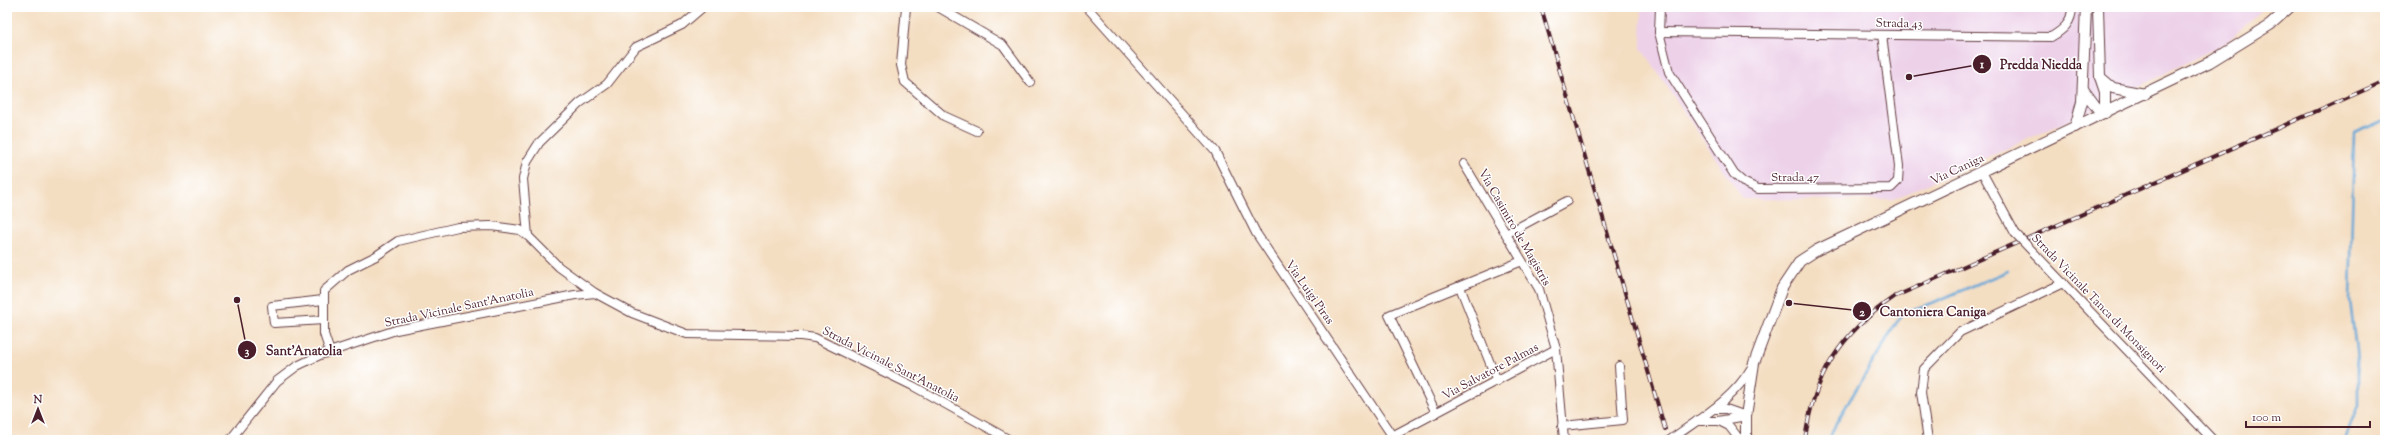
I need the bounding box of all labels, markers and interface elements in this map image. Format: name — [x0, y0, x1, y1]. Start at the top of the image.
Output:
street label: Strada 43 — [1875, 15, 1923, 33]
callout: Predda Niedda — [1972, 52, 2090, 77]
text: 1 — [1979, 56, 1985, 74]
text: Predda Niedda — [2000, 57, 2082, 75]
street label: Via Caniga — [1928, 149, 1988, 190]
street label: Via Casimiro de Magistris — [1473, 166, 1555, 290]
street label: Strada 47 — [1771, 169, 1819, 187]
street label: Strada Vicinale Tanca di Monsignori — [2027, 230, 2170, 378]
street label: Via Luigi Piras — [1280, 257, 1338, 328]
street label: Strada Vicinale Sant'Anatolia — [383, 283, 536, 333]
callout: Cantoniera Caniga — [1852, 299, 1995, 324]
text: 2 — [1859, 304, 1865, 322]
text: Cantoniera Caniga — [1880, 304, 1986, 322]
street label: Strada Vicinale Sant'Anatolia — [819, 322, 963, 408]
callout: Sant'Anatolia — [237, 338, 350, 363]
street label: Via Salvatore Palmas — [1439, 339, 1542, 405]
text: 3 — [245, 343, 250, 361]
text: Sant'Anatolia — [266, 343, 342, 361]
north arrow — [18, 389, 58, 429]
text: N — [33, 392, 43, 408]
scale bar — [2246, 403, 2370, 429]
text: 100 m — [2252, 409, 2281, 427]

